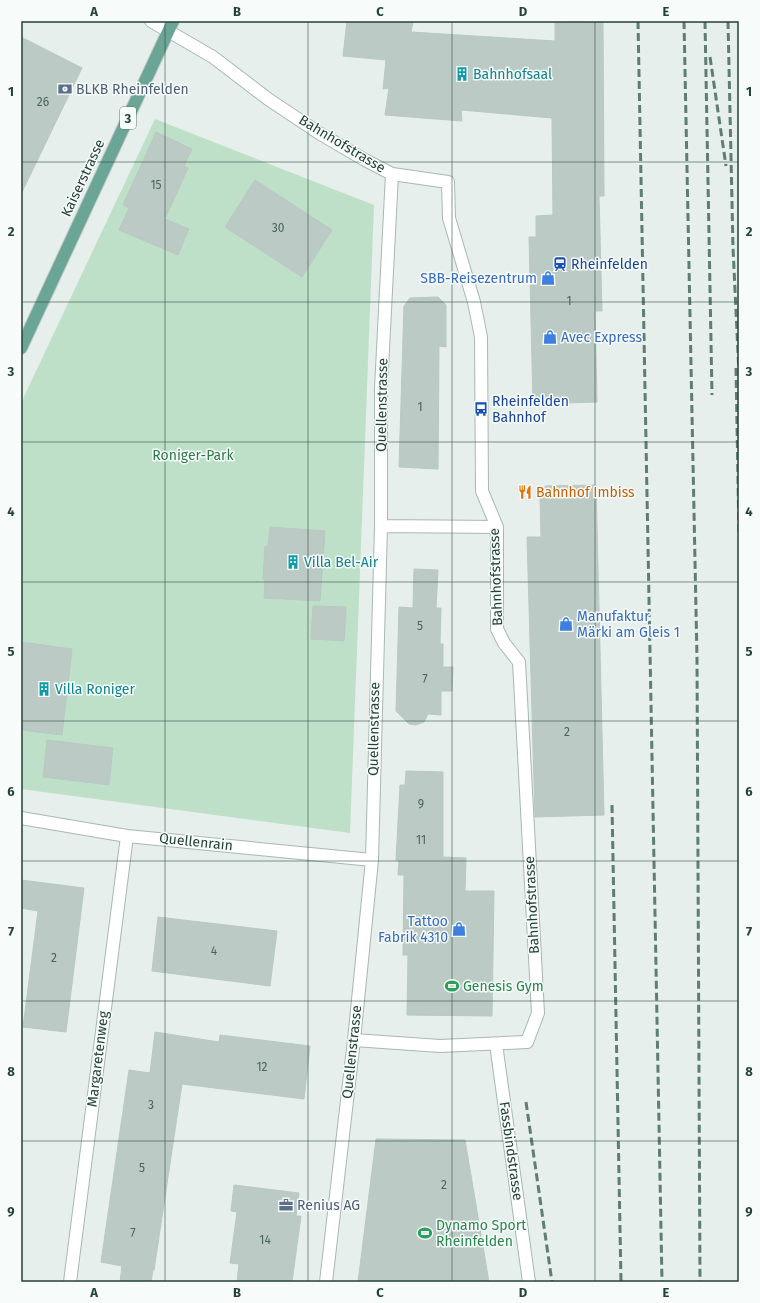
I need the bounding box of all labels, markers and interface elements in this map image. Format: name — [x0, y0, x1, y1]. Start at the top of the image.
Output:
text: A — [89, 4, 98, 19]
text: B — [233, 4, 241, 19]
text: C — [376, 4, 384, 19]
text: D — [519, 4, 528, 19]
text: E — [663, 4, 670, 19]
building icon: Bahnhofsaal — [454, 66, 470, 82]
place label: Bahnhofsaal — [473, 66, 552, 83]
bank icon: BLKB Rheinfelden — [57, 81, 73, 97]
place label: BLKB Rheinfelden — [76, 81, 189, 98]
text: 1 — [8, 84, 14, 99]
text: 1 — [746, 84, 752, 99]
house number: 26 — [37, 95, 49, 109]
road number: 3 — [120, 107, 136, 129]
street label: Bahnhofstrasse — [296, 111, 388, 177]
street label: Kaiserstrasse — [58, 137, 108, 219]
house number: 15 — [150, 178, 162, 192]
house number: 30 — [272, 221, 285, 235]
text: 2 — [8, 224, 15, 239]
text: 2 — [746, 224, 753, 239]
station icon: Rheinfelden — [552, 256, 568, 272]
place label: Rheinfelden — [571, 256, 648, 273]
place label: SBB-Reisezentrum — [420, 270, 537, 287]
shop icon: SBB-Reisezentrum — [540, 270, 556, 286]
house number: 1 — [566, 294, 572, 308]
shop icon: Avec Express — [542, 329, 558, 345]
place label: Avec Express — [561, 329, 642, 346]
street label: Quellenstrasse — [373, 358, 391, 452]
text: 3 — [7, 364, 15, 379]
text: 3 — [745, 364, 753, 379]
place label: Rheinfelden Bahnhof — [492, 393, 569, 426]
house number: 1 — [417, 400, 423, 414]
bus stop icon: Rheinfelden Bahnhof — [473, 401, 489, 417]
park label: Roniger-Park — [152, 447, 235, 464]
restaurant icon: Bahnhof Imbiss — [517, 484, 533, 500]
place label: Bahnhof Imbiss — [536, 484, 635, 501]
text: 4 — [7, 504, 15, 519]
text: 4 — [745, 504, 753, 519]
street label: Bahnhofstrasse — [486, 528, 506, 626]
building icon: Villa Bel-Air — [285, 554, 301, 570]
place label: Villa Bel-Air — [304, 554, 379, 571]
place label: Manufaktur Märki am Gleis 1 — [577, 608, 680, 641]
shop icon: Manufaktur Märki am Gleis 1 — [558, 616, 574, 632]
house number: 5 — [417, 619, 423, 633]
text: 5 — [8, 644, 15, 659]
text: 5 — [746, 644, 753, 659]
house number: 7 — [422, 672, 428, 686]
building icon: Villa Roniger — [36, 681, 52, 697]
place label: Villa Roniger — [55, 681, 135, 698]
street label: Quellenstrasse — [365, 682, 383, 776]
house number: 2 — [564, 725, 570, 739]
text: 6 — [7, 784, 15, 799]
text: 6 — [745, 784, 753, 799]
house number: 9 — [418, 797, 424, 811]
street label: Quellenrain — [158, 830, 234, 854]
house number: 11 — [416, 833, 426, 847]
street label: Bahnhofstrasse — [521, 856, 543, 954]
place label: Tattoo Fabrik 4310 — [378, 913, 448, 946]
shop icon: Tattoo Fabrik 4310 — [451, 921, 467, 937]
text: 7 — [8, 924, 14, 939]
text: 7 — [746, 924, 752, 939]
house number: 4 — [211, 944, 218, 958]
house number: 2 — [51, 951, 57, 965]
sports icon: Genesis Gym — [444, 978, 460, 994]
place label: Genesis Gym — [463, 978, 544, 995]
street label: Quellenstrasse — [339, 1004, 365, 1100]
street label: Margaretenweg — [84, 1009, 112, 1108]
house number: 12 — [256, 1060, 268, 1074]
text: 8 — [7, 1064, 15, 1079]
text: 8 — [745, 1064, 753, 1079]
house number: 3 — [148, 1098, 154, 1112]
street label: Fassbindstrasse — [496, 1100, 526, 1202]
house number: 5 — [139, 1161, 145, 1175]
house number: 2 — [441, 1178, 447, 1192]
office icon: Renius AG — [278, 1197, 294, 1213]
place label: Renius AG — [297, 1197, 360, 1214]
text: 9 — [7, 1204, 15, 1219]
text: 9 — [745, 1204, 753, 1219]
place label: Dynamo Sport Rheinfelden — [436, 1217, 527, 1250]
sports icon: Dynamo Sport Rheinfelden — [417, 1225, 433, 1241]
house number: 7 — [130, 1226, 136, 1240]
house number: 14 — [259, 1233, 271, 1247]
text: A — [89, 1285, 98, 1300]
text: B — [233, 1285, 241, 1300]
text: C — [376, 1285, 384, 1300]
text: D — [519, 1285, 528, 1300]
text: E — [663, 1285, 670, 1300]

